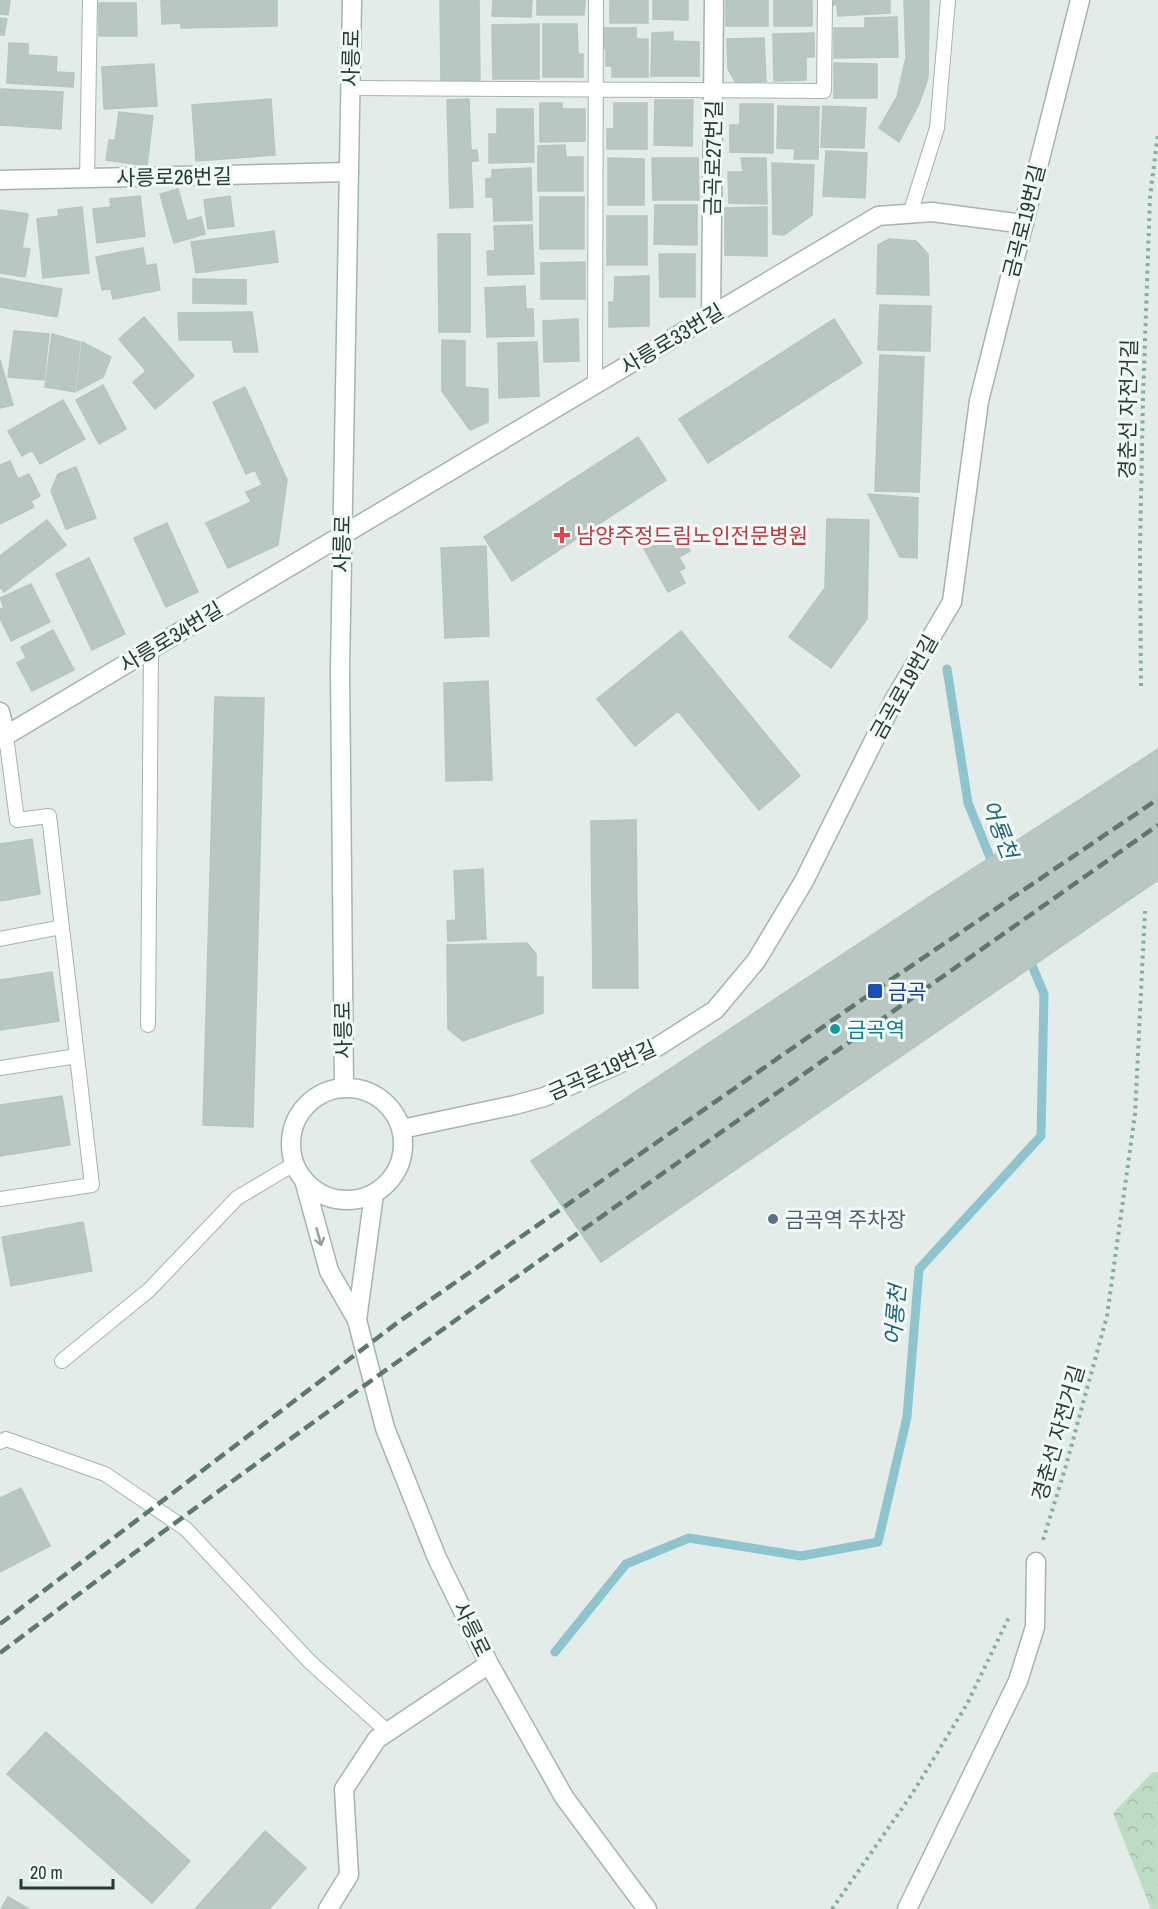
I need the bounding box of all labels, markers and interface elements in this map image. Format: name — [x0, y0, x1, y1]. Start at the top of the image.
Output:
street label: 사릉로 — [336, 29, 366, 87]
street label: 금곡로27번길 — [697, 100, 729, 216]
street label: 사릉로26번길 — [116, 161, 232, 193]
street label: 금곡로19번길 — [996, 161, 1052, 281]
street label: 사릉로33번길 — [615, 297, 729, 381]
street label: 경춘선 자전거길 — [1112, 339, 1144, 479]
street label: 사릉로 — [327, 515, 357, 573]
place label: 남양주정드림노인전문병원 — [576, 521, 808, 550]
marker: 남양주정드림노인전문병원 — [553, 526, 571, 544]
street label: 사릉로34번길 — [114, 595, 228, 679]
street label: 금곡로19번길 — [863, 629, 945, 745]
water label: 어룡천 — [975, 795, 1026, 865]
place label: 금곡 — [888, 977, 927, 1006]
marker: 금곡 — [866, 982, 884, 1000]
street label: 사릉로 — [328, 1001, 358, 1059]
place label: 금곡역 — [847, 1015, 905, 1044]
marker: 금곡역 — [828, 1022, 842, 1036]
street label: 금곡로19번길 — [543, 1033, 661, 1107]
place label: 금곡역 주차장 — [785, 1205, 906, 1234]
marker: 금곡역 주차장 — [766, 1212, 780, 1226]
one-way arrow — [314, 1227, 326, 1246]
water label: 어룡천 — [877, 1281, 913, 1347]
street label: 경춘선 자전거길 — [1025, 1362, 1091, 1504]
street label: 사릉로 — [446, 1597, 498, 1661]
scale bar — [21, 1852, 112, 1890]
text: 20 m — [30, 1860, 63, 1885]

